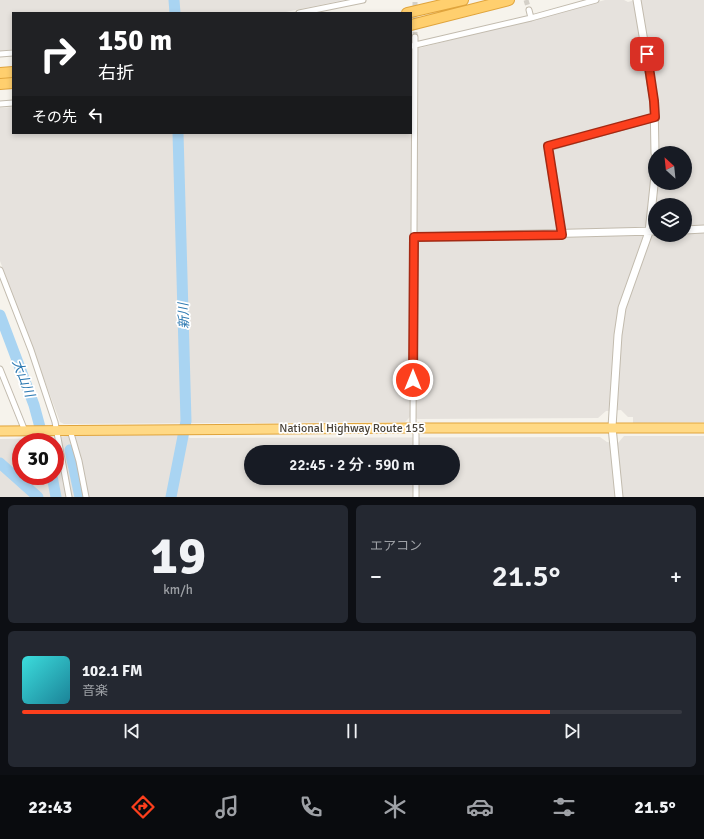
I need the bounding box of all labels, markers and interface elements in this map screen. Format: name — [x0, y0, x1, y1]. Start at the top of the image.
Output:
text: 150 m — [98, 24, 172, 58]
icon: right — [32, 28, 84, 80]
pin — [630, 37, 664, 71]
icon: arrive — [636, 43, 658, 65]
text: 右折 — [98, 62, 134, 84]
icon: left — [85, 104, 107, 126]
text: その先 — [32, 108, 77, 126]
north arrow — [648, 146, 692, 190]
map controls — [648, 146, 692, 242]
button: layers — [648, 198, 692, 242]
water label: 新川 — [175, 301, 192, 329]
water label: 大山川 — [9, 357, 38, 401]
position arrow — [392, 359, 434, 401]
street label: National Highway Route 155 — [279, 421, 425, 436]
speed limit sign: 30 — [12, 433, 64, 485]
text: 22:45 · 2 分 · 590 m — [289, 456, 415, 474]
text: 19 — [150, 524, 206, 588]
text: エアコン — [370, 538, 422, 554]
text: 21.5° — [492, 558, 560, 595]
text: − — [370, 563, 382, 590]
text: + — [670, 563, 682, 590]
text: km/h — [163, 582, 193, 598]
text: 102.1 FM — [82, 662, 143, 680]
text: 音楽 — [82, 683, 108, 699]
icon: previous — [121, 720, 143, 742]
icon: pause — [341, 720, 363, 742]
icon: next — [561, 720, 583, 742]
icon: directions — [129, 793, 157, 821]
icon: music — [213, 793, 241, 821]
icon: phone — [297, 793, 325, 821]
icon: climate — [381, 793, 409, 821]
icon: car — [466, 793, 494, 821]
icon: filters — [550, 793, 578, 821]
text: 22:43 — [28, 796, 72, 818]
text: 21.5° — [634, 796, 676, 818]

